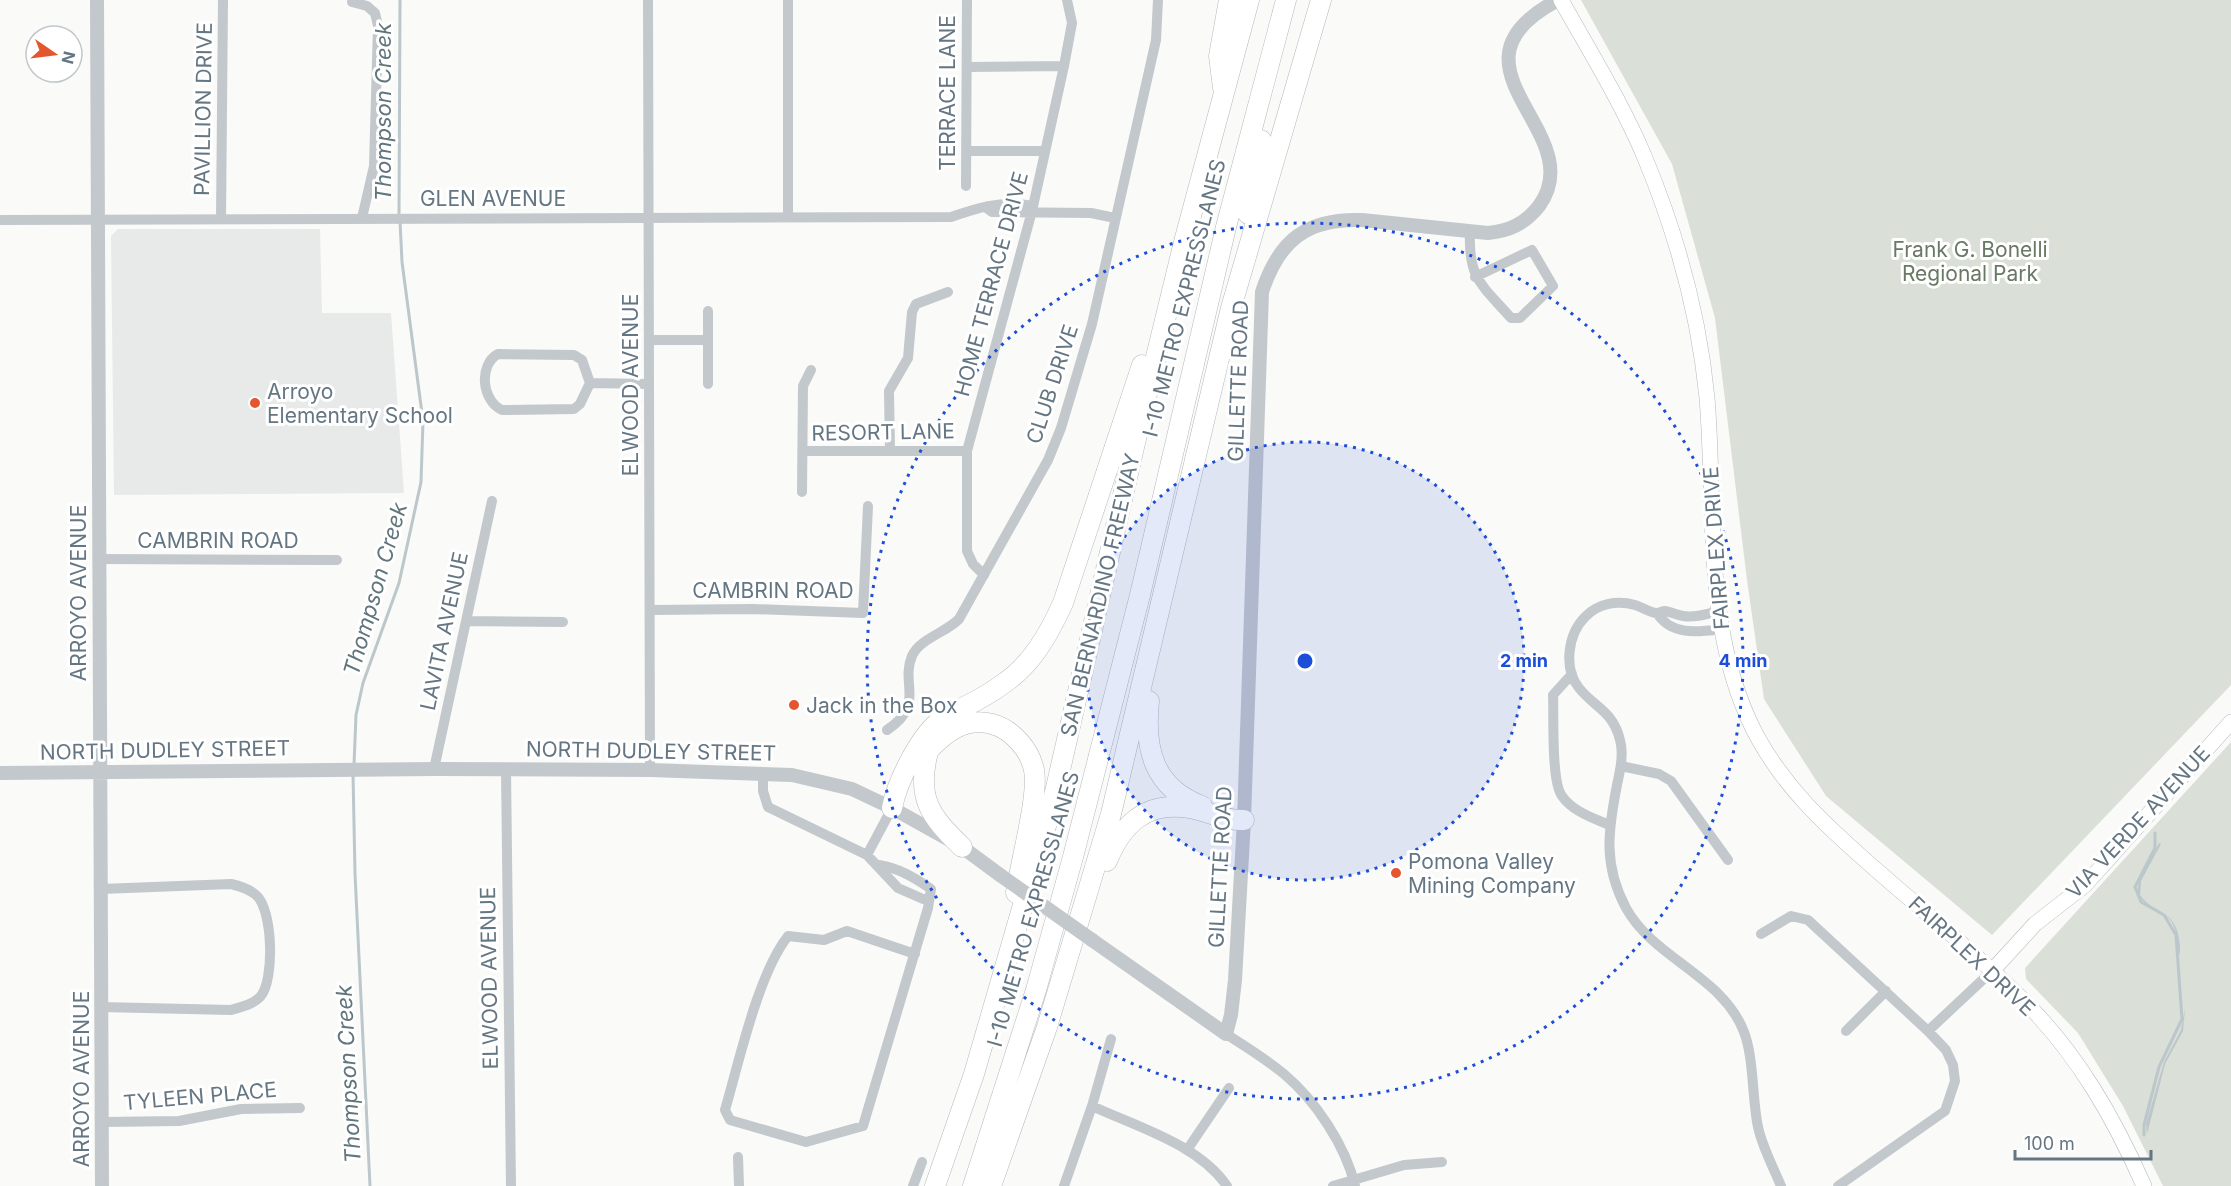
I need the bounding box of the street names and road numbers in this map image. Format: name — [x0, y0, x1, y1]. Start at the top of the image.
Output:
street label: TERRACE LANE — [935, 15, 960, 171]
street label: PAVILLION DRIVE — [189, 22, 217, 196]
street label: I-10 METRO EXPRESSLANES — [1137, 157, 1231, 439]
street label: HOME TERRACE DRIVE — [949, 169, 1033, 399]
street label: GLEN AVENUE — [420, 186, 566, 211]
street label: ELWOOD AVENUE — [618, 294, 643, 476]
street label: GILLETTE ROAD — [1223, 300, 1253, 462]
street label: CLUB DRIVE — [1021, 321, 1083, 447]
street label: RESORT LANE — [811, 418, 955, 446]
street label: SAN BERNARDINO FREEWAY — [1055, 451, 1145, 739]
street label: FAIRPLEX DRIVE — [1698, 465, 1734, 631]
street label: ARROYO AVENUE — [66, 505, 91, 681]
street label: CAMBRIN ROAD — [137, 528, 299, 553]
street label: LAVITA AVENUE — [415, 549, 473, 713]
street label: CAMBRIN ROAD — [692, 578, 854, 603]
street label: NORTH DUDLEY STREET — [40, 735, 290, 765]
street label: NORTH DUDLEY STREET — [526, 736, 776, 766]
street label: VIA VERDE AVENUE — [2061, 741, 2215, 903]
street label: I-10 METRO EXPRESSLANES — [982, 768, 1084, 1050]
street label: GILLETTE ROAD — [1203, 786, 1237, 948]
street label: ELWOOD AVENUE — [475, 886, 503, 1070]
street label: FAIRPLEX DRIVE — [1904, 891, 2040, 1021]
street label: ARROYO AVENUE — [69, 991, 94, 1167]
street label: TYLEEN PLACE — [122, 1077, 278, 1115]

